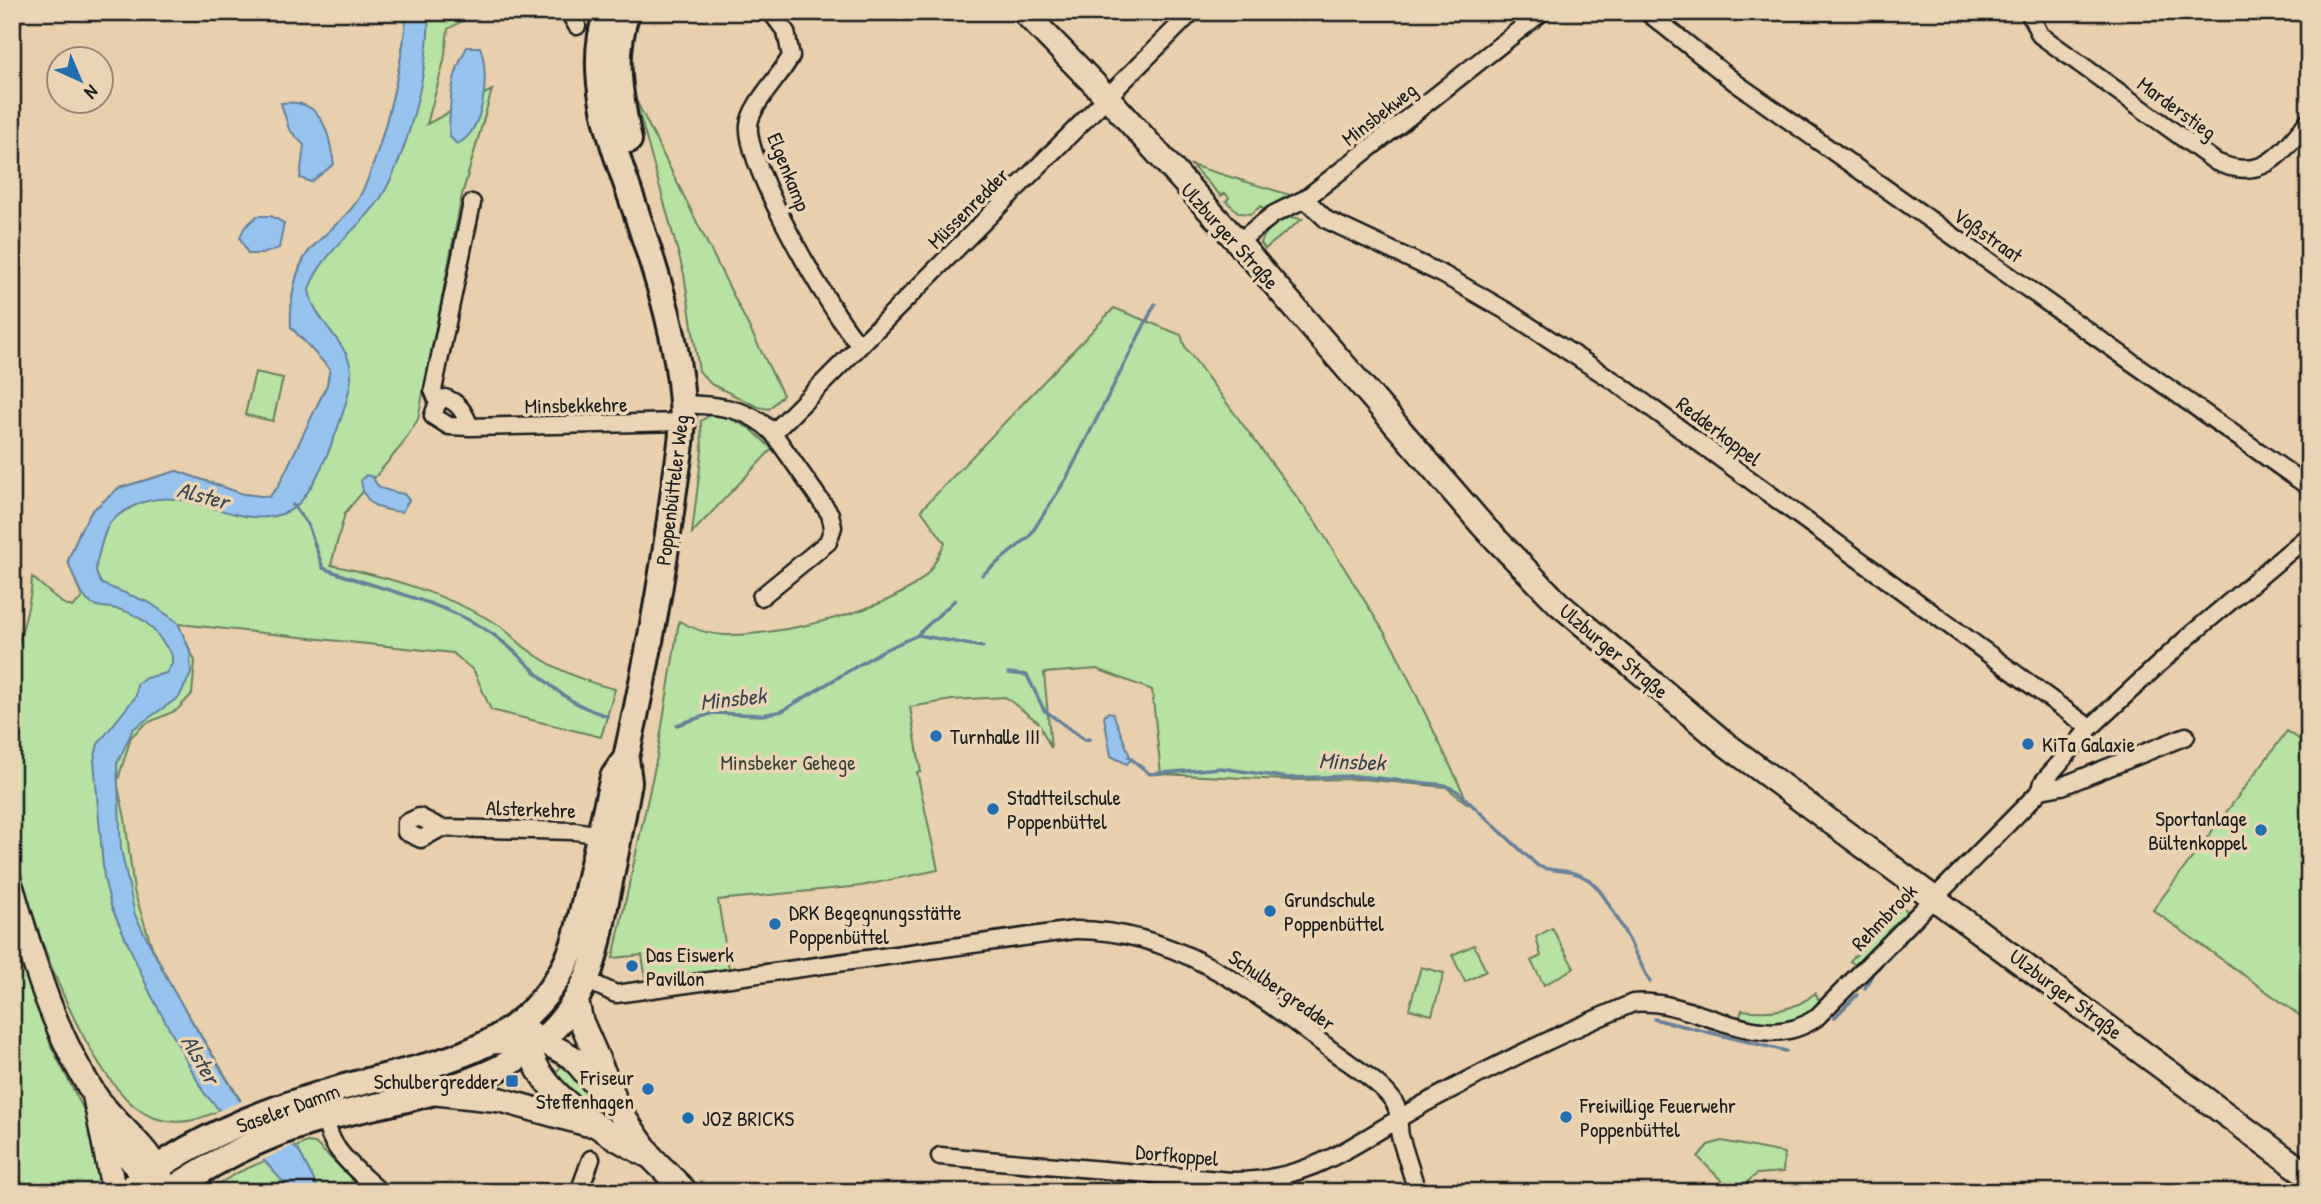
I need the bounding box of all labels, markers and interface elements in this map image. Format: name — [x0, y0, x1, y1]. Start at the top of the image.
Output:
north arrow — [46, 46, 116, 116]
street label: Marderstieg — [2132, 69, 2222, 147]
street label: Minsbekweg — [1335, 76, 1423, 152]
text: N — [79, 79, 104, 105]
street label: Elgenkamp — [760, 128, 818, 216]
street label: Müssenredder — [921, 161, 1015, 255]
street label: Ulzburger Straße — [1174, 176, 1286, 296]
street label: Voßstraat — [1948, 201, 2029, 270]
street label: Redderkoppel — [1670, 389, 1768, 473]
street label: Minsbekkehre — [524, 390, 628, 420]
street label: Poppenbütteler Weg — [648, 413, 696, 567]
water label: Alster — [174, 473, 235, 518]
street label: Ulzburger Straße — [1553, 597, 1675, 705]
water label: Minsbek — [698, 679, 770, 717]
place label: Turnhalle III — [950, 722, 1040, 751]
marker: Turnhalle III — [928, 728, 944, 744]
place label: KiTa Galaxie — [2042, 730, 2135, 759]
marker: KiTa Galaxie — [2020, 736, 2036, 752]
water label: Minsbek — [1318, 744, 1388, 778]
park label: Minsbeker Gehege — [720, 748, 856, 777]
place label: Stadtteilschule Poppenbüttel — [1007, 783, 1121, 836]
street label: Alsterkehre — [486, 793, 576, 825]
marker: Stadtteilschule Poppenbüttel — [985, 801, 1001, 817]
place label: Sportanlage Bültenkoppel — [2148, 804, 2247, 857]
marker: Sportanlage Bültenkoppel — [2253, 822, 2269, 838]
street label: Rehmbrook — [1845, 877, 1924, 957]
place label: Grundschule Poppenbüttel — [1284, 885, 1384, 938]
place label: DRK Begegnungsstätte Poppenbüttel — [789, 898, 962, 951]
marker: Grundschule Poppenbüttel — [1262, 903, 1278, 919]
marker: DRK Begegnungsstätte Poppenbüttel — [767, 916, 783, 932]
place label: Das Eiswerk Pavillon — [646, 940, 734, 993]
street label: Schulbergredder — [1223, 942, 1341, 1038]
street label: Ulzburger Straße — [2004, 942, 2128, 1046]
marker: Das Eiswerk Pavillon — [624, 958, 640, 974]
water label: Alster — [175, 1029, 229, 1092]
place label: Friseur Steffenhagen — [536, 1063, 634, 1116]
place label: Schulbergredder — [374, 1067, 498, 1096]
marker: Schulbergredder — [504, 1073, 520, 1089]
street label: Saseler Damm — [232, 1076, 344, 1140]
marker: Friseur Steffenhagen — [640, 1081, 656, 1097]
place label: Freiwillige Feuerwehr Poppenbüttel — [1579, 1091, 1736, 1144]
place label: JOZ BRICKS — [702, 1104, 795, 1133]
marker: Freiwillige Feuerwehr Poppenbüttel — [1558, 1109, 1574, 1125]
marker: JOZ BRICKS — [680, 1110, 696, 1126]
street label: Dorfkoppel — [1134, 1137, 1220, 1173]

